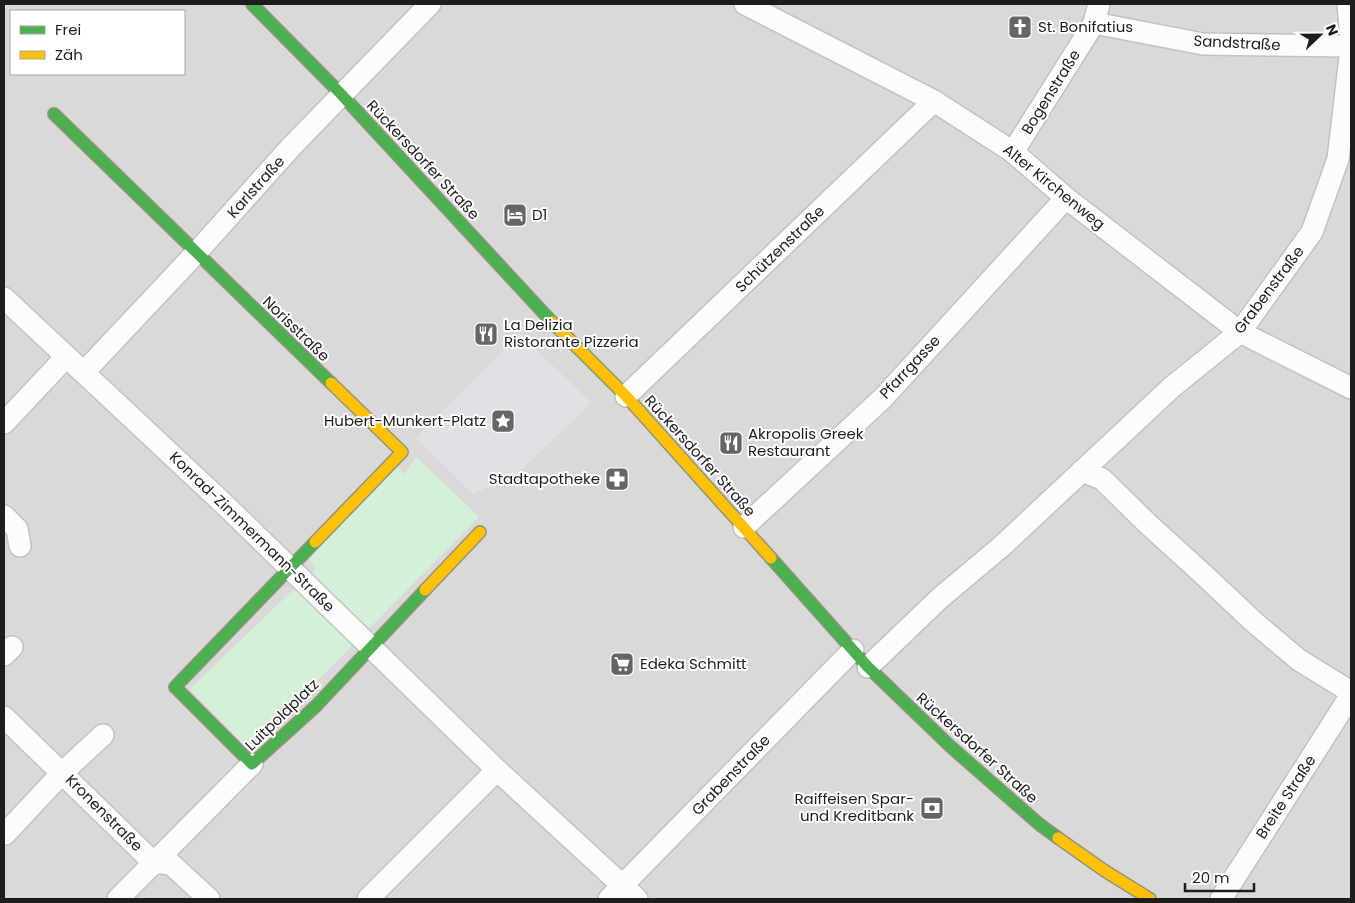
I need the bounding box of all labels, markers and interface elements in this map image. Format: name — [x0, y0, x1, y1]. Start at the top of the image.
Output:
legend — [10, 10, 185, 75]
north arrow — [1295, 10, 1345, 60]
church icon: St. Bonifatius — [1007, 14, 1033, 40]
place label: St. Bonifatius — [1038, 16, 1133, 37]
text: Frei — [55, 19, 81, 40]
text: N — [1321, 22, 1343, 39]
street label: Sandstraße — [1193, 30, 1281, 55]
text: Zäh — [55, 44, 83, 65]
street label: Bogenstraße — [1016, 45, 1085, 138]
street label: Rückersdorfer Straße — [362, 95, 485, 224]
street label: Alter Kirchenweg — [999, 139, 1110, 234]
street label: Karlstraße — [222, 151, 289, 222]
street label: Schützenstraße — [730, 201, 829, 297]
hotel icon: D1 — [502, 202, 528, 228]
place label: D1 — [532, 204, 547, 225]
street label: Grabenstraße — [1229, 241, 1309, 338]
street label: Norisstraße — [258, 291, 335, 366]
place label: La Delizia Ristorante Pizzeria — [504, 314, 639, 352]
restaurant icon: La Delizia Ristorante Pizzeria — [473, 321, 499, 347]
street label: Pfarrgasse — [875, 330, 945, 403]
street label: Rückersdorfer Straße — [640, 390, 761, 521]
place icon: Hubert-Munkert-Platz — [490, 408, 516, 434]
place label: Hubert-Munkert-Platz — [324, 410, 486, 431]
place label: Akropolis Greek Restaurant — [748, 423, 864, 461]
restaurant icon: Akropolis Greek Restaurant — [718, 430, 744, 456]
street label: Konrad-Zimmermann-Straße — [165, 447, 340, 616]
pharmacy icon: Stadtapotheke — [604, 466, 630, 492]
place label: Stadtapotheke — [489, 468, 600, 489]
supermarket icon: Edeka Schmitt — [609, 651, 635, 677]
place label: Edeka Schmitt — [640, 653, 747, 674]
street label: Luitpoldplatz — [240, 674, 323, 755]
street label: Rückersdorfer Straße — [912, 687, 1043, 808]
street label: Grabenstraße — [687, 730, 775, 820]
street label: Breite Straße — [1251, 751, 1321, 843]
street label: Kronenstraße — [61, 769, 148, 856]
place label: Raiffeisen Spar- und Kreditbank — [795, 788, 914, 826]
bank icon: Raiffeisen Spar- und Kreditbank — [919, 795, 945, 821]
scale bar — [1185, 860, 1254, 892]
text: 20 m — [1192, 867, 1230, 888]

